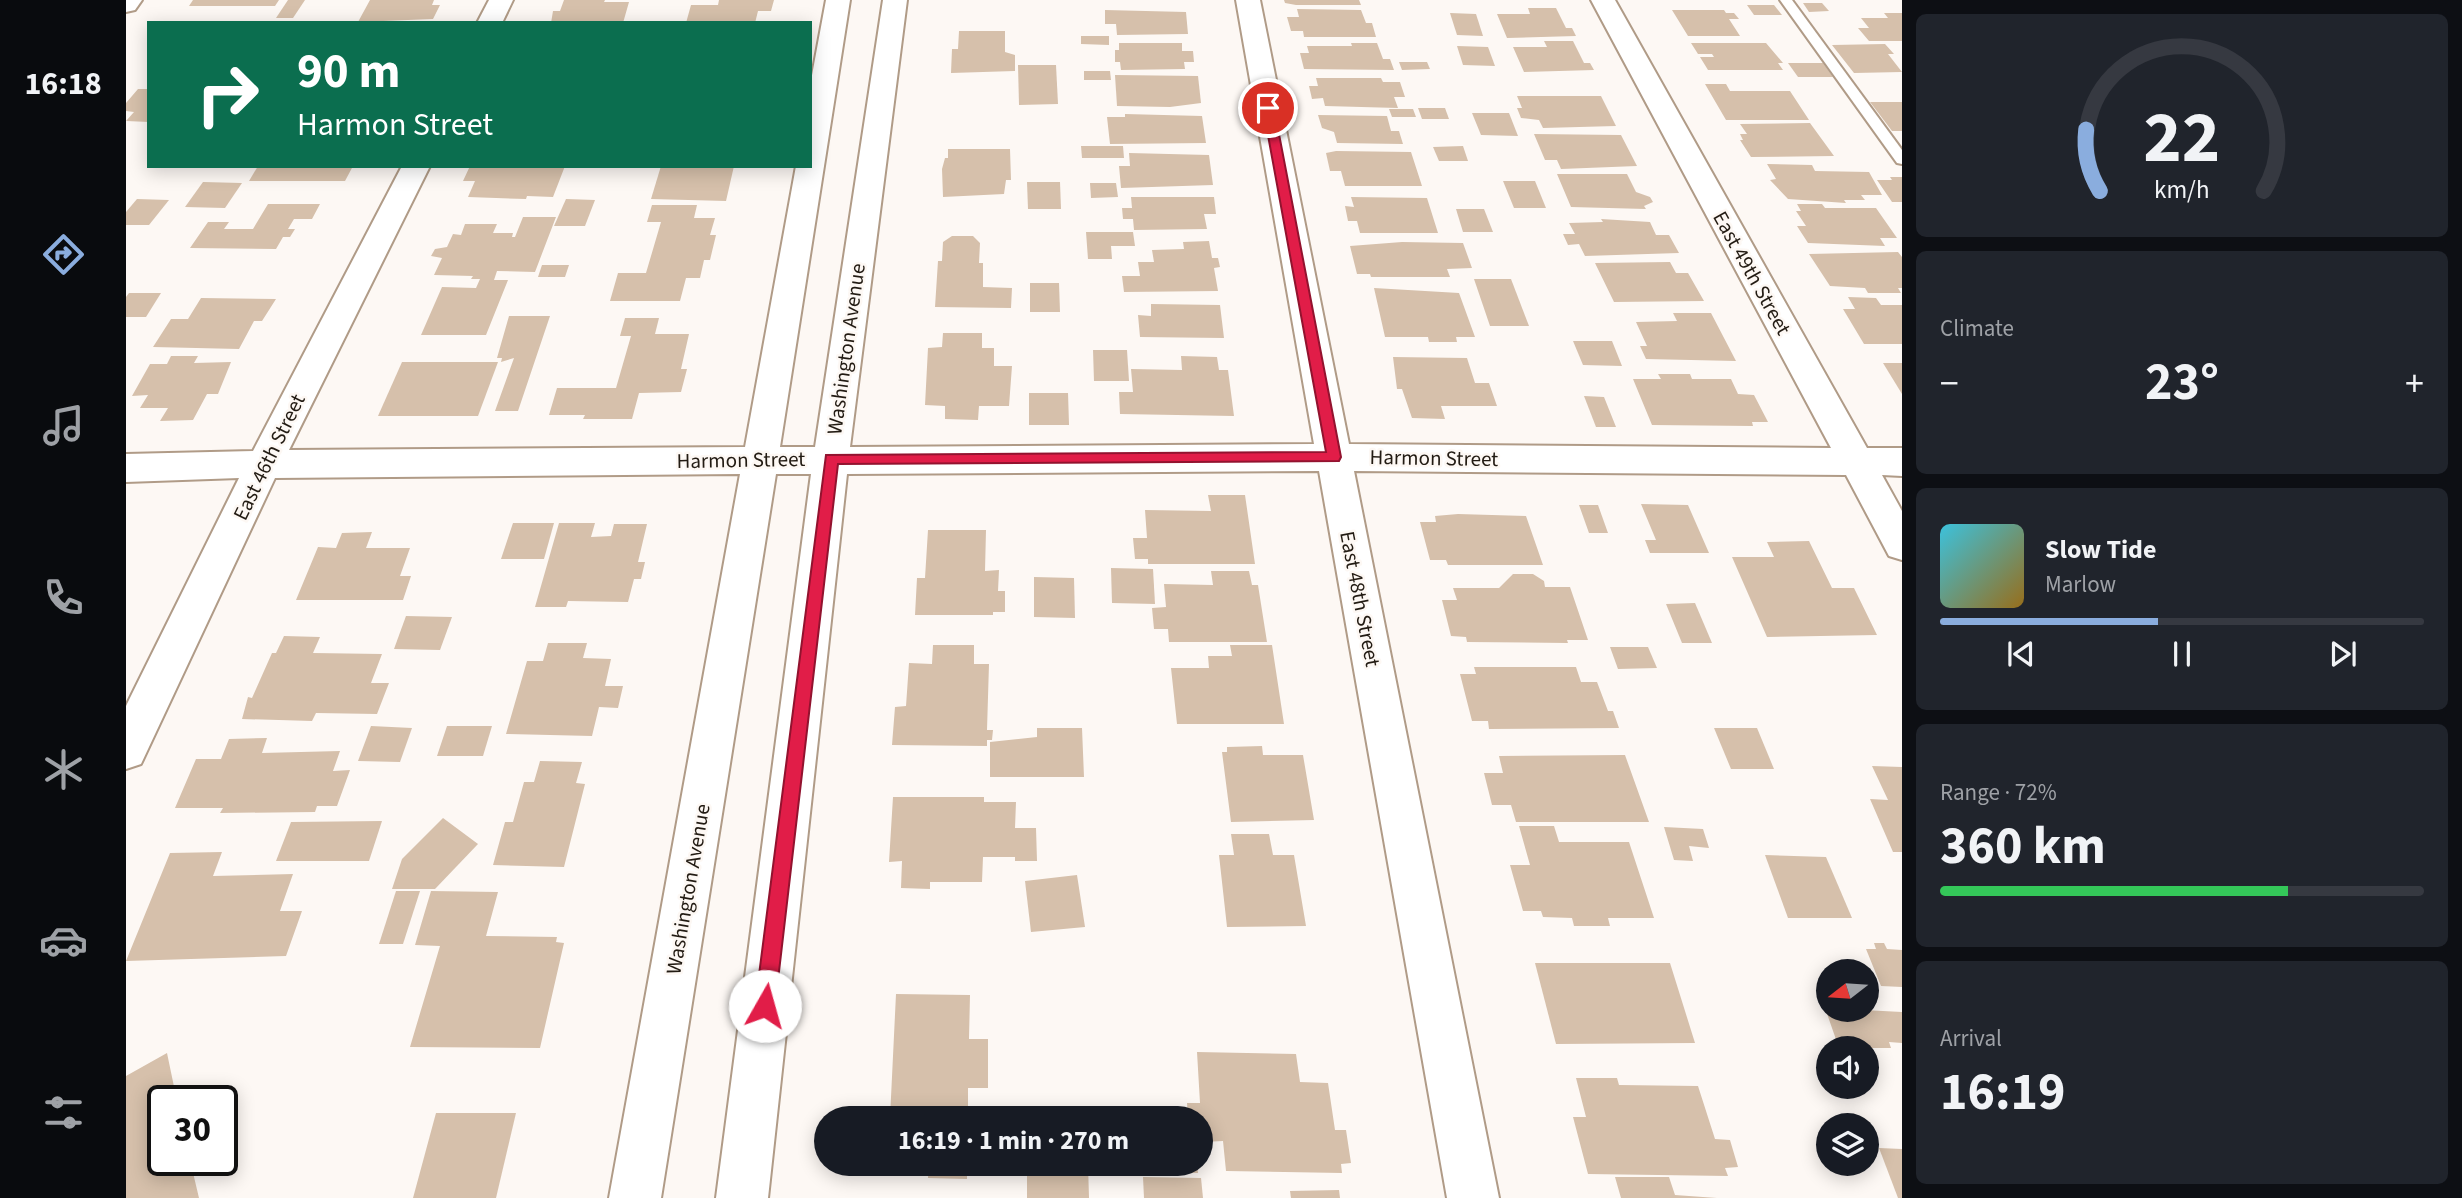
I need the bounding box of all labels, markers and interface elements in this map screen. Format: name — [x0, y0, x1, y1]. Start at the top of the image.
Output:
text: 90 m — [297, 37, 401, 107]
icon: right — [182, 49, 273, 140]
text: 16:18 — [24, 61, 102, 107]
pin — [1238, 78, 1298, 138]
text: 22 — [2144, 87, 2220, 191]
icon: arrive — [1249, 89, 1287, 127]
text: Harmon Street — [297, 102, 493, 148]
text: km/h — [2154, 172, 2210, 208]
street label: East 49th Street — [1706, 206, 1798, 340]
icon: directions — [39, 230, 88, 279]
street label: Washington Avenue — [819, 261, 873, 437]
text: Climate — [1940, 312, 2014, 345]
text: 23° — [2145, 346, 2219, 420]
text: − — [1940, 357, 1959, 411]
text: + — [2405, 357, 2424, 411]
street label: East 46th Street — [225, 389, 313, 525]
icon: music — [39, 401, 88, 450]
street label: Harmon Street — [1369, 442, 1499, 474]
street label: Harmon Street — [676, 444, 806, 476]
street label: East 48th Street — [1332, 529, 1388, 669]
text: Slow Tide — [2045, 531, 2156, 568]
text: Marlow — [2045, 568, 2116, 601]
icon: phone — [39, 573, 88, 622]
icon: previous — [2002, 635, 2040, 673]
icon: pause — [2163, 635, 2201, 673]
icon: next — [2324, 635, 2362, 673]
icon: climate — [39, 745, 88, 794]
text: Range · 72% — [1940, 776, 2057, 809]
street label: Washington Avenue — [658, 801, 718, 977]
text: 360 km — [1940, 810, 2106, 884]
icon: car — [39, 916, 88, 965]
north arrow — [1816, 959, 1880, 1022]
map controls — [1816, 959, 1879, 1176]
position arrow — [728, 969, 802, 1043]
text: Arrival — [1940, 1022, 2002, 1055]
button: sound — [1816, 1036, 1879, 1099]
text: 16:19 — [1940, 1056, 2065, 1130]
speed limit sign: 30 — [147, 1085, 238, 1176]
icon: filters — [39, 1088, 88, 1137]
button: layers — [1816, 1113, 1879, 1176]
text: 16:19 · 1 min · 270 m — [898, 1122, 1129, 1159]

